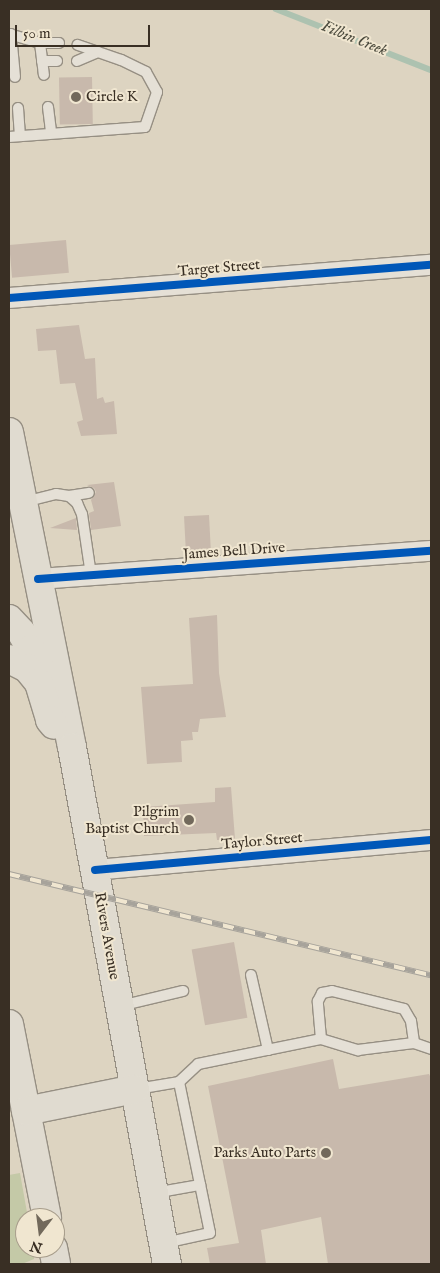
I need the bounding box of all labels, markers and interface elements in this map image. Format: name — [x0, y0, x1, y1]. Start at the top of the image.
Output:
scale bar — [18, 15, 152, 47]
water label: Filbin Creek — [318, 17, 390, 61]
text: 50 m — [23, 24, 51, 43]
place label: Circle K — [86, 88, 138, 106]
marker: Circle K — [70, 91, 82, 103]
street label: Target Street — [177, 255, 261, 281]
street label: James Bell Drive — [182, 538, 286, 564]
place label: Pilgrim Baptist Church — [85, 802, 179, 837]
marker: Pilgrim Baptist Church — [183, 814, 195, 826]
street label: Taylor Street — [221, 828, 303, 854]
street label: Rivers Avenue — [90, 891, 124, 981]
place label: Parks Auto Parts — [214, 1144, 316, 1162]
marker: Parks Auto Parts — [320, 1147, 332, 1159]
north arrow — [15, 1208, 65, 1258]
text: N — [28, 1236, 45, 1257]

